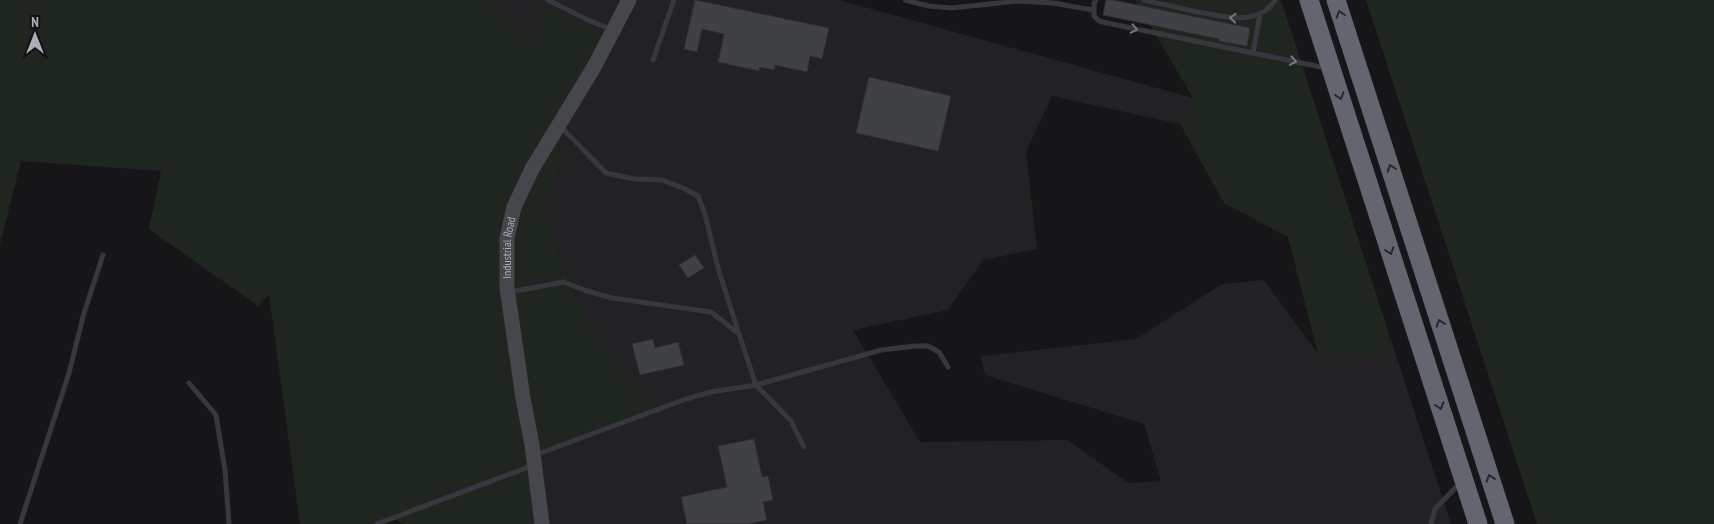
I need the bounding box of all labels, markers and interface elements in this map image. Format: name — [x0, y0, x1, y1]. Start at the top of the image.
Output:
north arrow — [10, 10, 60, 60]
one-way arrow — [1336, 10, 1346, 18]
one-way arrow — [1229, 12, 1237, 23]
text: N — [31, 13, 39, 31]
one-way arrow — [1130, 23, 1138, 34]
one-way arrow — [1289, 56, 1298, 66]
one-way arrow — [1334, 92, 1344, 100]
one-way arrow — [1386, 165, 1396, 173]
street label: Industrial Road — [499, 215, 519, 279]
one-way arrow — [1384, 246, 1394, 255]
one-way arrow — [1436, 319, 1446, 328]
one-way arrow — [1434, 401, 1444, 409]
one-way arrow — [1486, 474, 1496, 482]

